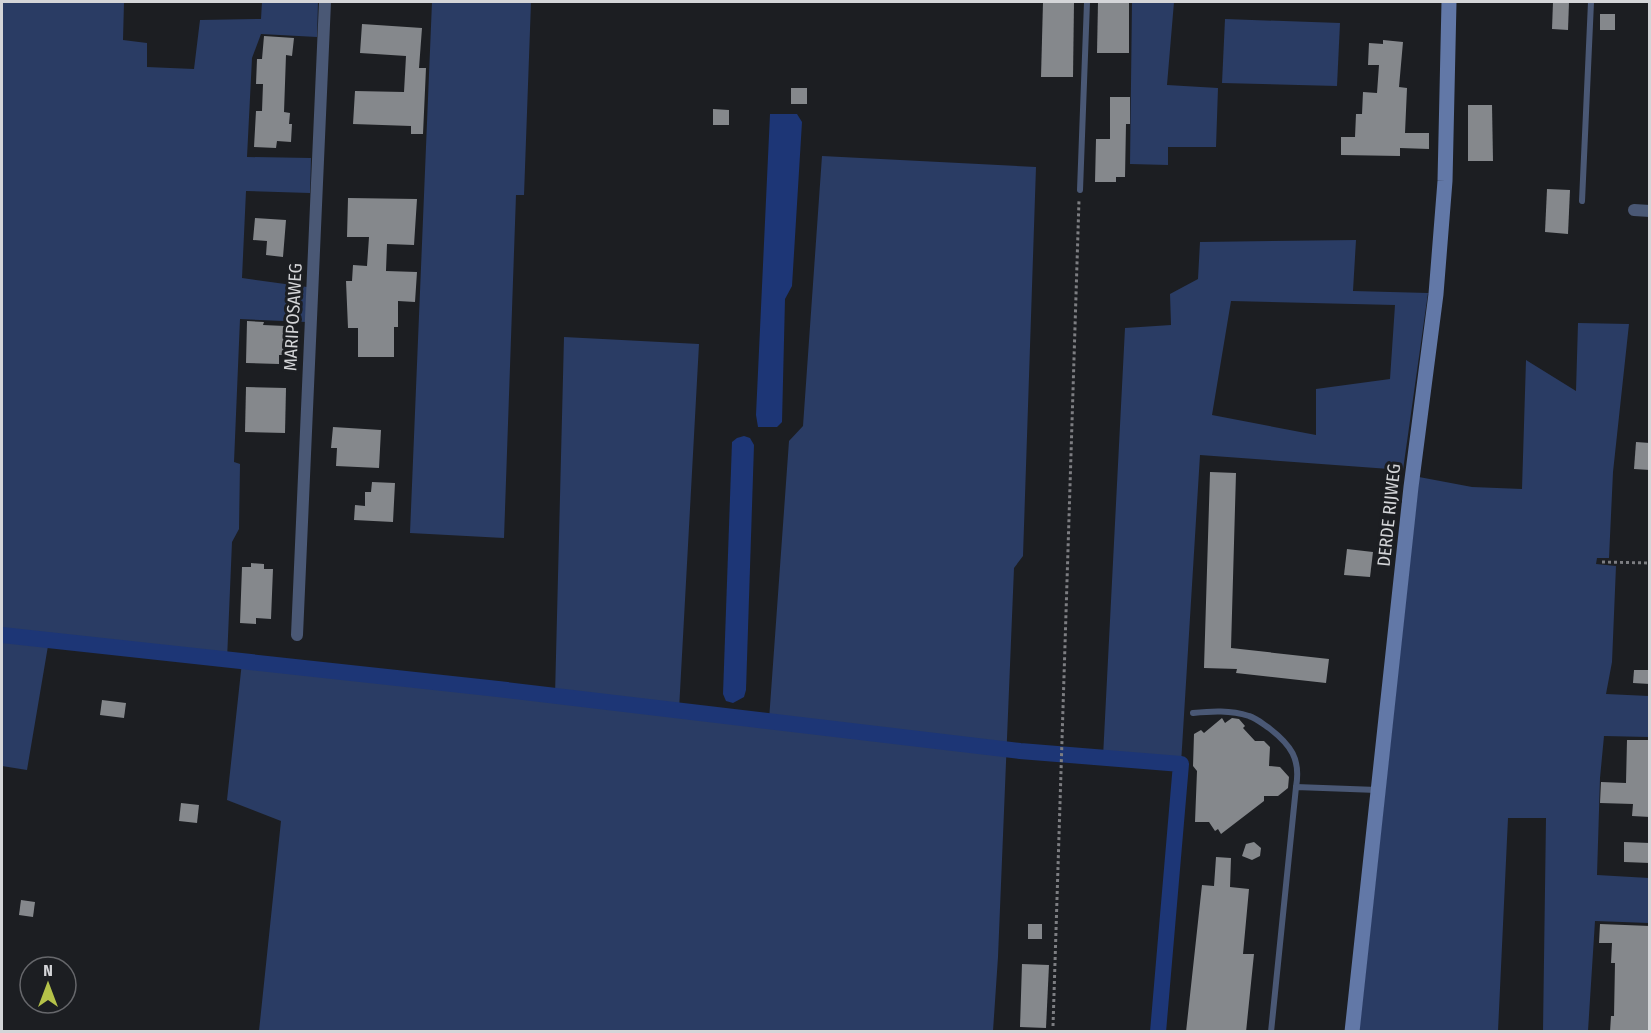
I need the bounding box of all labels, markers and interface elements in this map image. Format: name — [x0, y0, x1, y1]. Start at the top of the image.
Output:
street label: MARIPOSAWEG — [279, 263, 307, 371]
street label: DERDE RIJWEG — [1373, 462, 1405, 568]
north arrow — [18, 955, 78, 1015]
text: N — [43, 961, 53, 980]

